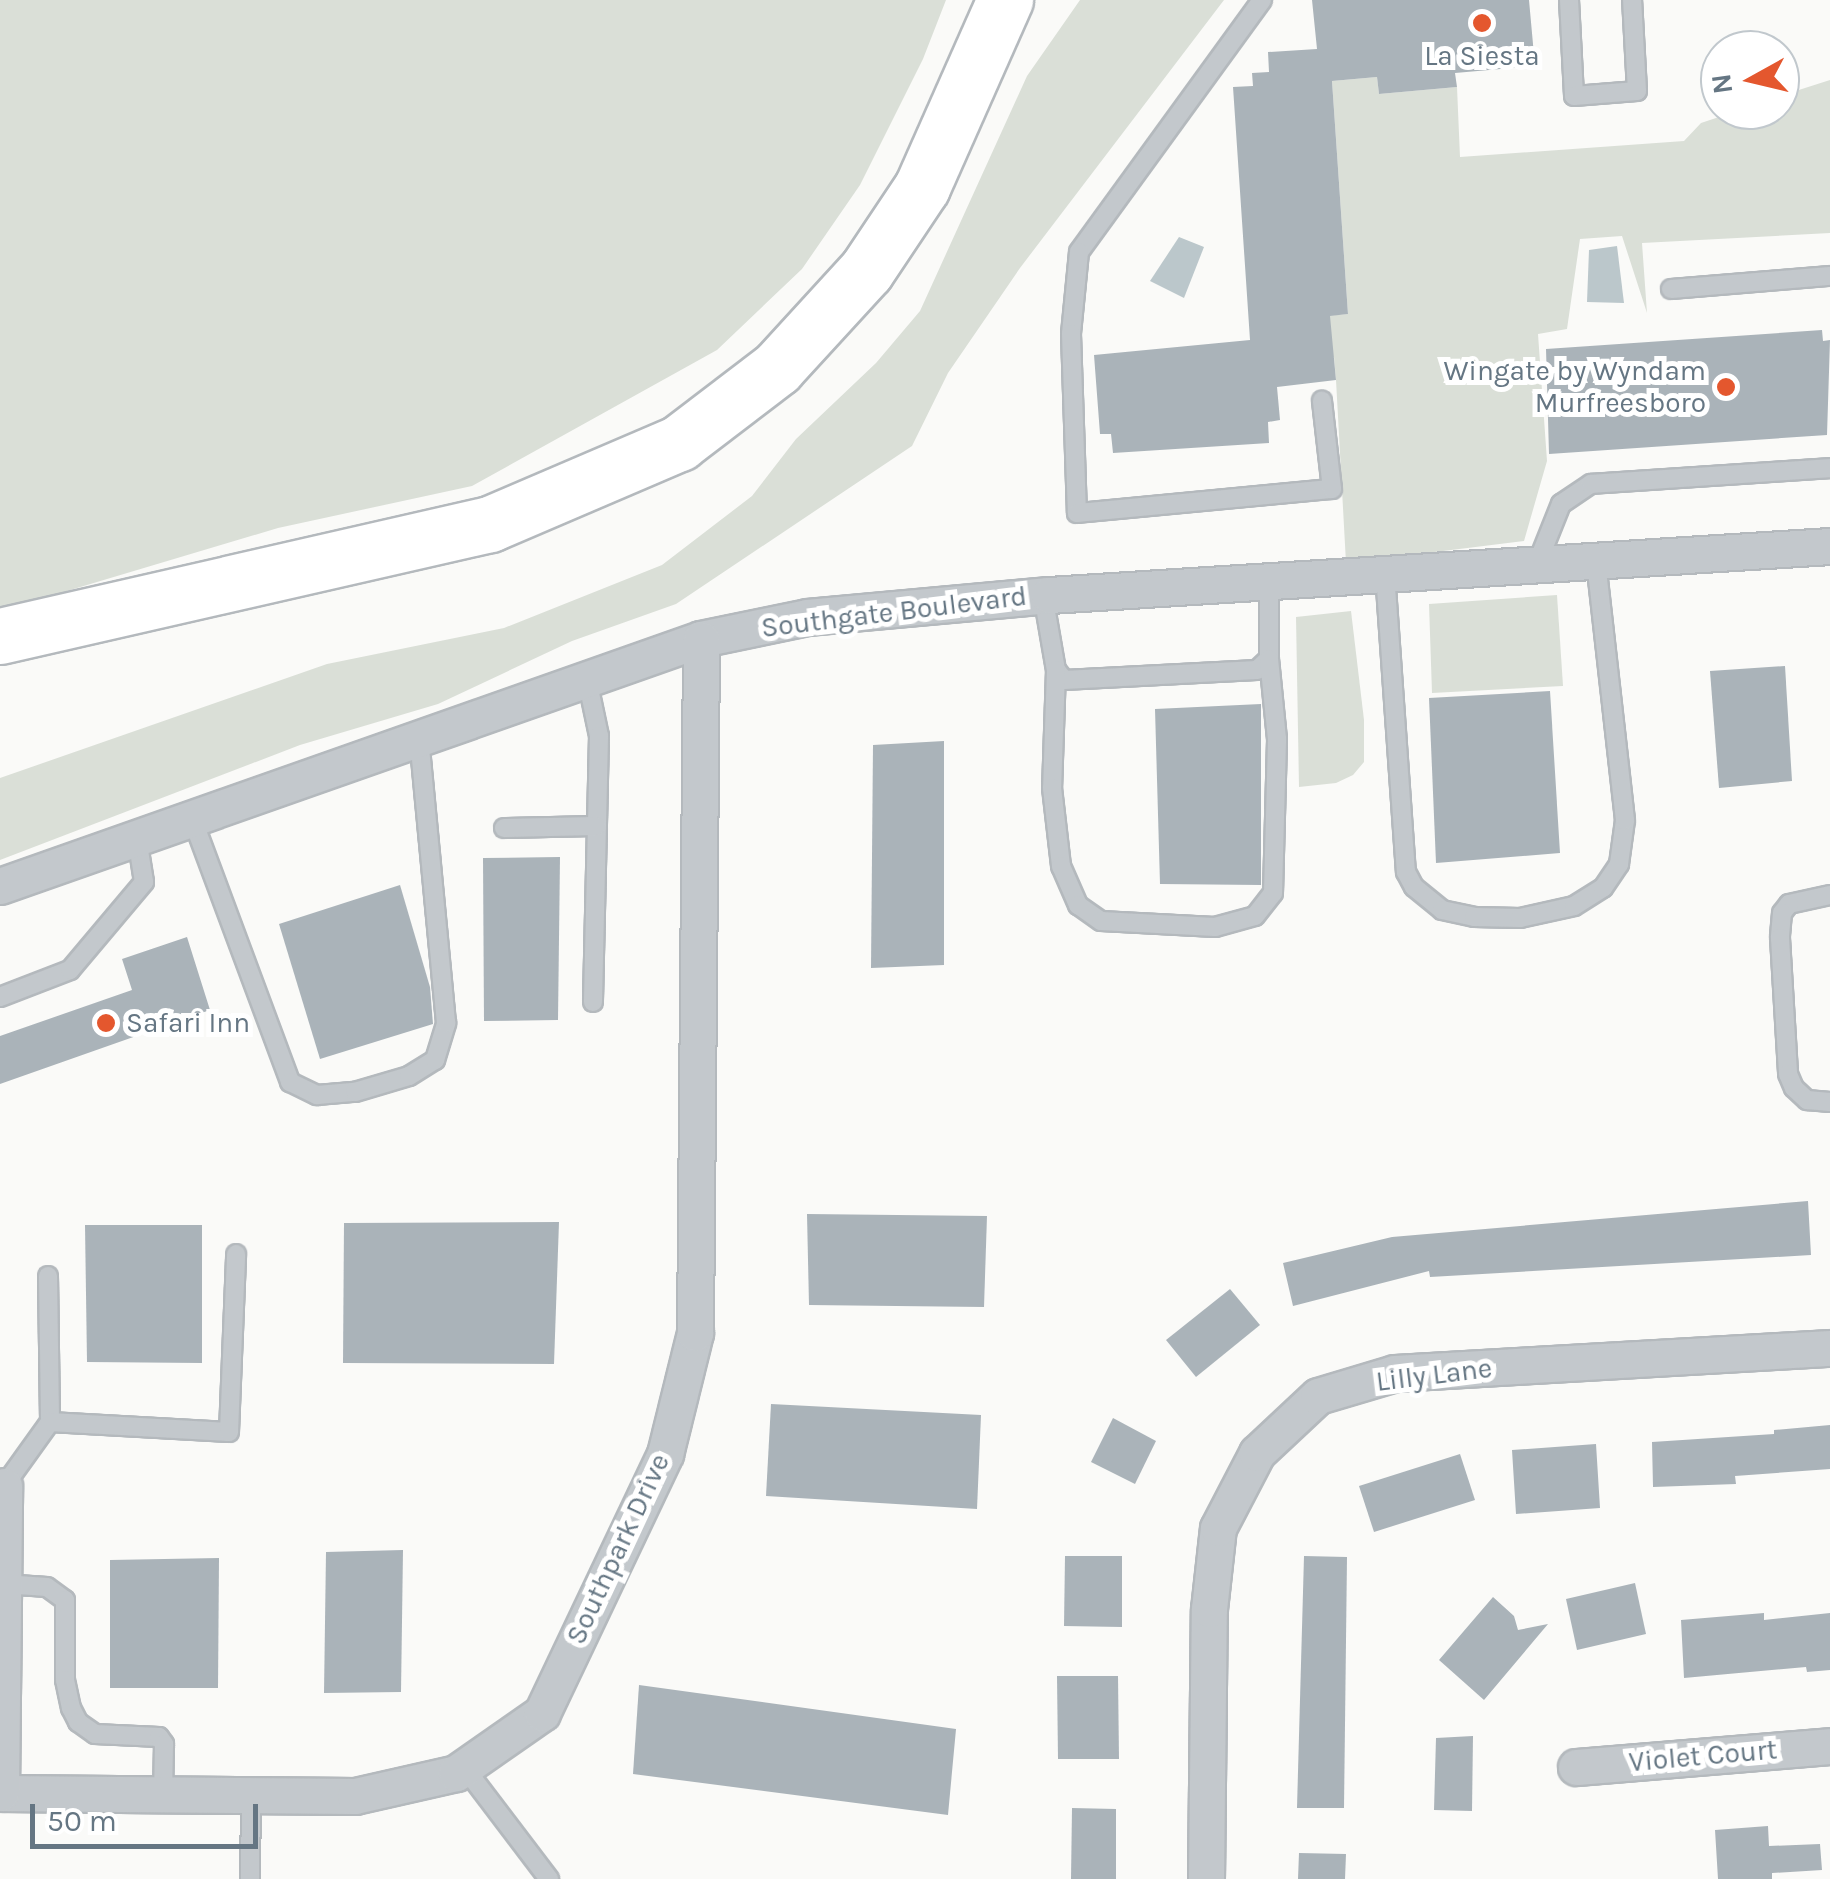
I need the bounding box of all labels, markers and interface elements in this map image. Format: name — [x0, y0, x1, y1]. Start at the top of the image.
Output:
marker: La Siesta — [1471, 12, 1493, 34]
north arrow — [1700, 30, 1800, 130]
place label: La Siesta — [1424, 39, 1540, 73]
text: N — [1704, 72, 1740, 96]
place label: Wingate by Wyndam Murfreesboro — [1444, 354, 1706, 420]
marker: Wingate by Wyndam Murfreesboro — [1715, 376, 1737, 398]
street label: Southgate Boulevard — [759, 579, 1029, 645]
place label: Safari Inn — [126, 1006, 250, 1040]
marker: Safari Inn — [95, 1012, 117, 1034]
street label: Lilly Lane — [1374, 1351, 1494, 1399]
street label: Southpark Drive — [559, 1448, 677, 1650]
street label: Violet Court — [1627, 1733, 1779, 1779]
scale bar — [35, 1784, 262, 1846]
text: 50 m — [47, 1803, 117, 1839]

